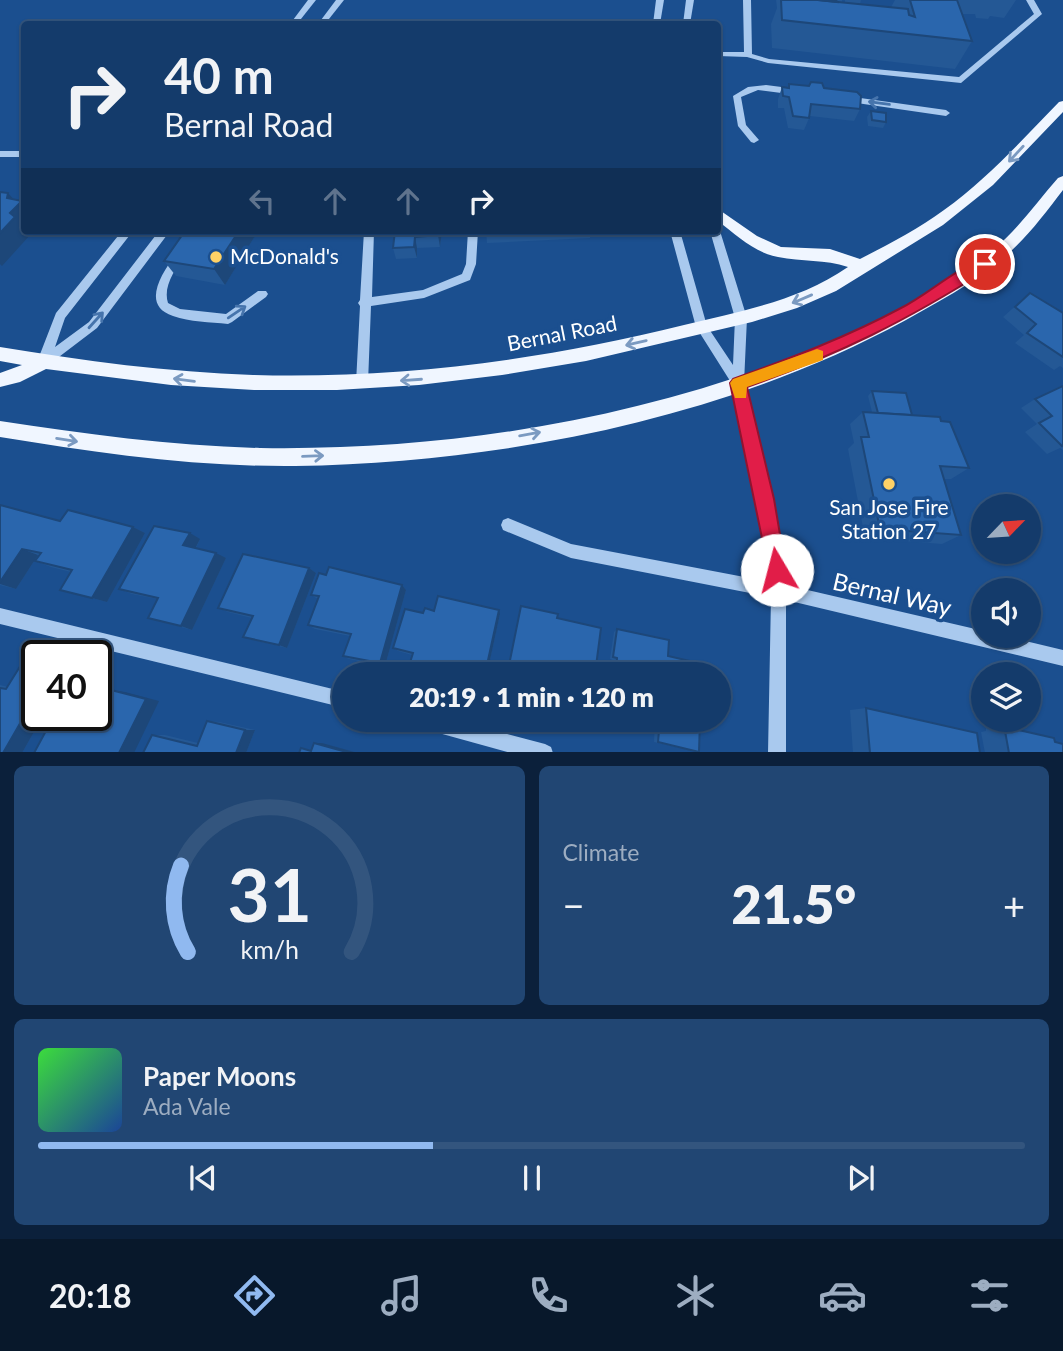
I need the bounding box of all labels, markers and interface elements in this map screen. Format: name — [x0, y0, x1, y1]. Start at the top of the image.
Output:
text: 40 m — [164, 46, 274, 104]
icon: right — [49, 49, 140, 140]
one-way arrow — [868, 97, 891, 110]
text: Bernal Road — [164, 105, 333, 144]
one-way arrow — [1008, 145, 1024, 163]
icon: left — [243, 182, 281, 220]
icon: ahead — [316, 182, 354, 220]
icon: ahead — [389, 182, 427, 220]
icon: right — [462, 182, 500, 220]
pin — [955, 234, 1015, 294]
place label: McDonald's — [230, 243, 339, 268]
icon: arrive — [966, 245, 1004, 283]
marker: McDonald's — [208, 249, 224, 265]
one-way arrow — [792, 293, 814, 306]
one-way arrow — [227, 305, 246, 319]
street label: Bernal Road — [505, 310, 619, 355]
one-way arrow — [88, 311, 104, 329]
one-way arrow — [625, 337, 647, 350]
one-way arrow — [173, 373, 196, 386]
one-way arrow — [401, 374, 423, 387]
one-way arrow — [518, 427, 541, 440]
one-way arrow — [55, 434, 78, 447]
one-way arrow — [301, 450, 324, 463]
marker: San Jose Fire Station 27 — [881, 476, 897, 492]
place label: San Jose Fire Station 27 — [829, 494, 949, 543]
north arrow — [971, 494, 1041, 564]
map controls — [971, 494, 1041, 732]
position arrow — [740, 533, 814, 607]
street label: Bernal Way — [830, 566, 955, 621]
button: sound — [971, 578, 1041, 648]
speed limit sign: 40 — [21, 640, 112, 731]
button: layers — [971, 662, 1041, 732]
text: 20:19 · 1 min · 120 m — [409, 681, 654, 713]
text: Climate — [563, 838, 639, 866]
text: 31 — [227, 850, 311, 938]
text: 21.5° — [731, 873, 856, 935]
text: − — [563, 882, 585, 928]
text: + — [1003, 882, 1025, 928]
text: km/h — [240, 933, 299, 963]
text: Paper Moons — [143, 1060, 296, 1092]
text: Ada Vale — [143, 1092, 231, 1120]
icon: previous — [184, 1159, 222, 1197]
icon: pause — [513, 1159, 551, 1197]
icon: next — [842, 1159, 880, 1197]
icon: directions — [230, 1271, 279, 1320]
icon: music — [377, 1271, 426, 1320]
icon: phone — [524, 1271, 573, 1320]
icon: climate — [671, 1271, 720, 1320]
icon: car — [818, 1271, 867, 1320]
icon: filters — [965, 1271, 1014, 1320]
text: 20:18 — [49, 1276, 132, 1315]

